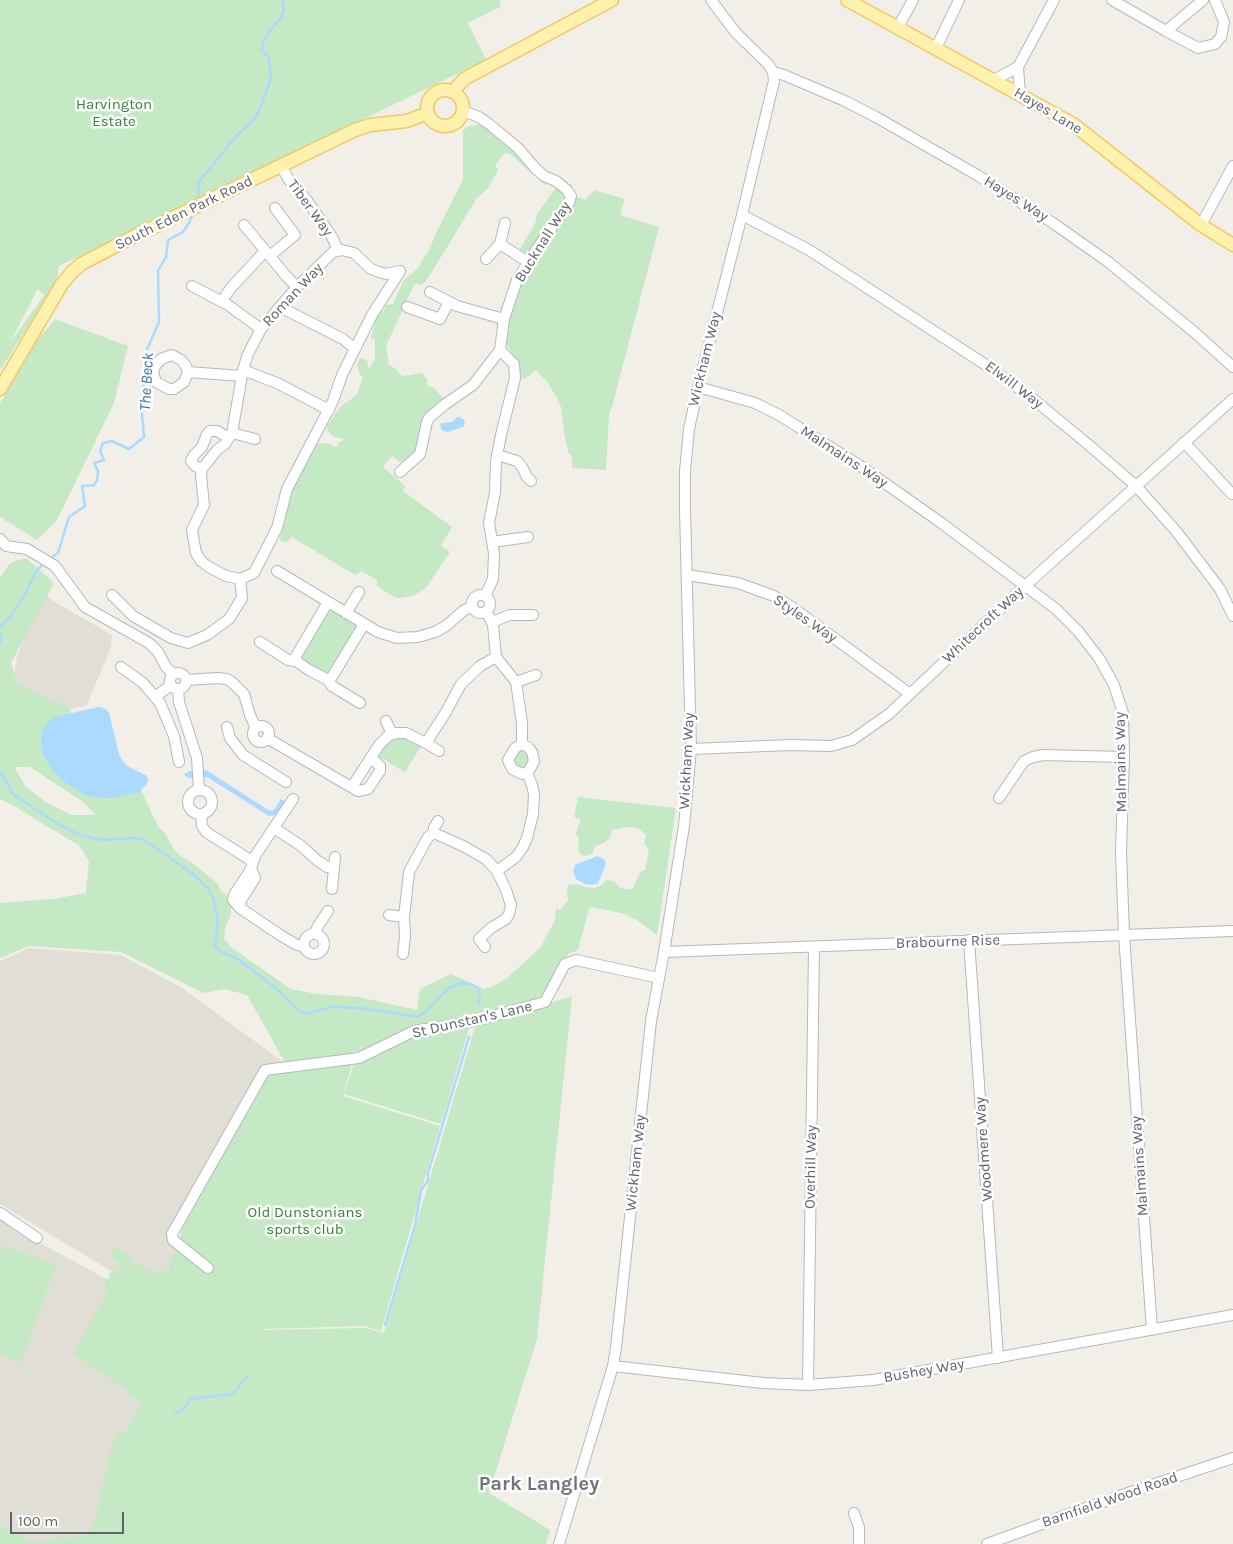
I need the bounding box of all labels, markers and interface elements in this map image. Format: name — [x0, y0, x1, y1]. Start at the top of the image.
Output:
street label: Hayes Lane — [1011, 84, 1085, 138]
park label: Harvington Estate — [76, 96, 152, 131]
street label: South Eden Park Road — [112, 172, 256, 254]
street label: Hayes Way — [980, 172, 1052, 226]
street label: Tiber Way — [283, 176, 337, 240]
street label: Bucknall Way — [511, 198, 575, 286]
street label: Roman Way — [259, 259, 327, 331]
street label: Wickham Way — [685, 310, 725, 408]
water label: The Beck — [136, 352, 158, 412]
street label: Elwill Way — [981, 357, 1047, 413]
street label: Malmains Way — [797, 422, 891, 492]
street label: Whitecroft Way — [939, 583, 1027, 667]
street label: Styles Way — [770, 591, 840, 647]
street label: Wickham Way — [675, 712, 699, 810]
street label: Malmains Way — [1111, 712, 1131, 812]
street label: Brabourne Rise — [896, 931, 1000, 953]
street label: St Dunstan's Lane — [410, 997, 534, 1043]
street label: Woodmere Way — [971, 1096, 997, 1202]
street label: Wickham Way — [622, 1114, 650, 1212]
street label: Malmains Way — [1128, 1115, 1152, 1217]
street label: Overhill Way — [801, 1125, 821, 1209]
park label: Old Dunstonians sports club — [248, 1204, 362, 1239]
street label: Bushey Way — [882, 1355, 966, 1387]
street label: Barnfield Wood Road — [1040, 1468, 1180, 1532]
district label: Park Langley — [479, 1472, 599, 1496]
scale bar — [12, 1502, 126, 1534]
text: 100 m — [18, 1512, 58, 1530]

